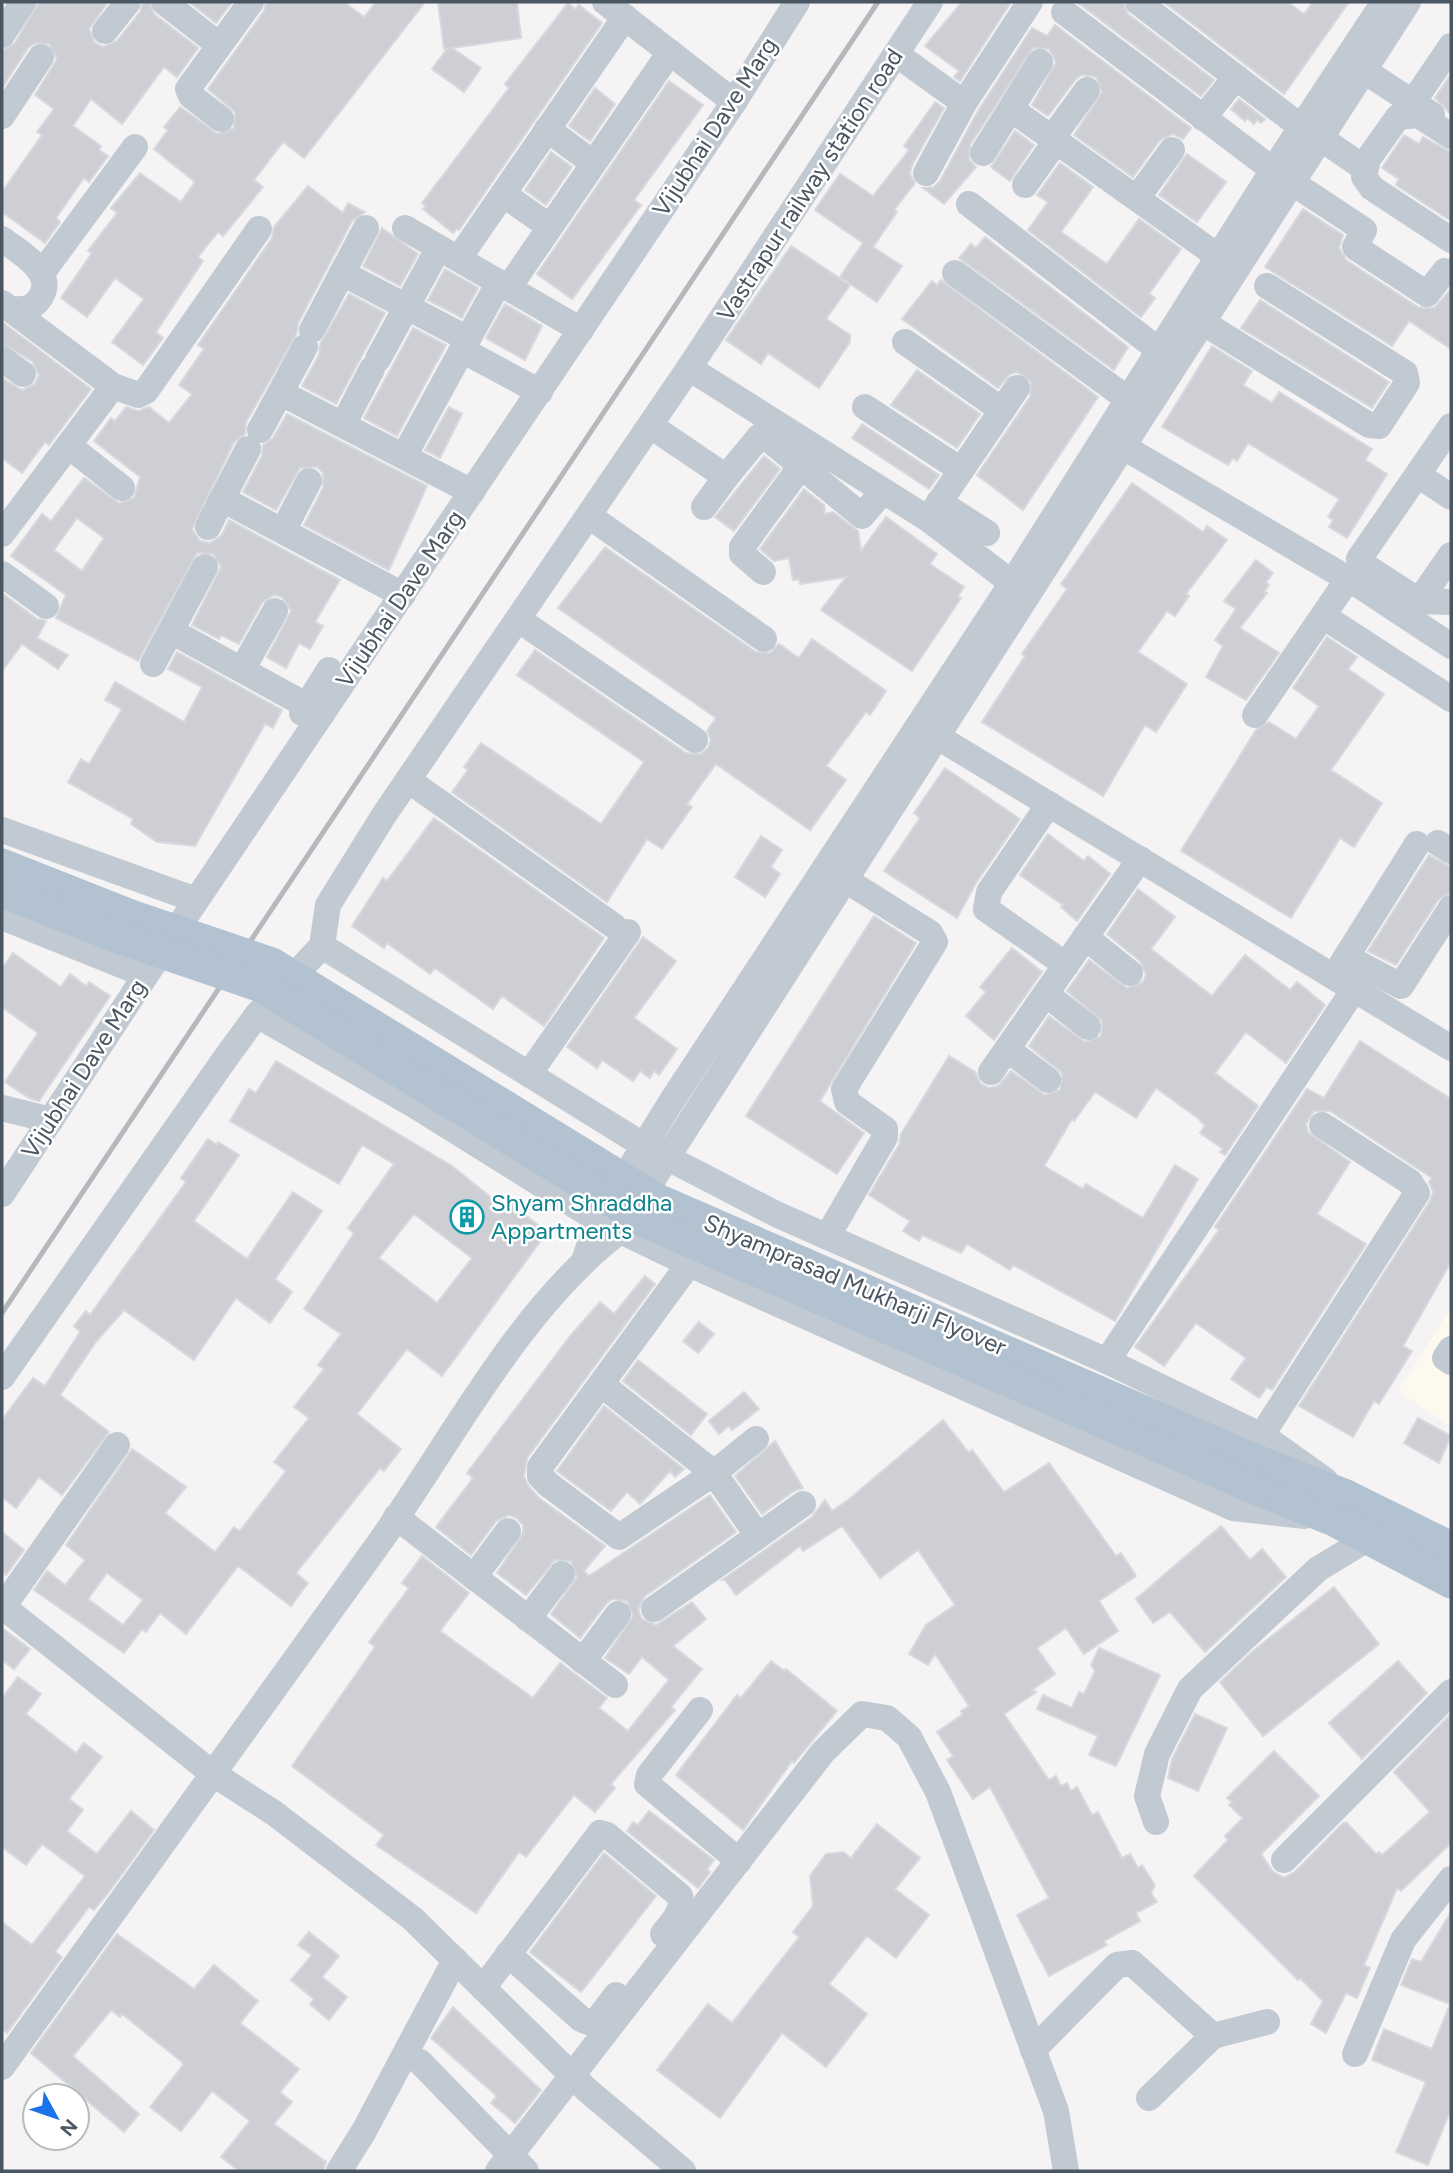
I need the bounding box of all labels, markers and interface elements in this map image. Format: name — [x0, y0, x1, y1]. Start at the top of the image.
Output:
street label: Vijubhai Dave Marg — [646, 32, 783, 222]
street label: Vastrapur railway station road — [711, 43, 909, 326]
street label: Vijubhai Dave Marg — [329, 504, 470, 693]
street label: Vijubhai Dave Marg — [15, 974, 152, 1164]
place label: Shyam Shraddha Appartments — [491, 1188, 672, 1245]
building icon: Shyam Shraddha Appartments — [448, 1198, 486, 1236]
street label: Shyamprasad Mukharji Flyover — [700, 1208, 1011, 1362]
north arrow — [21, 2082, 91, 2152]
text: N — [55, 2115, 82, 2141]

